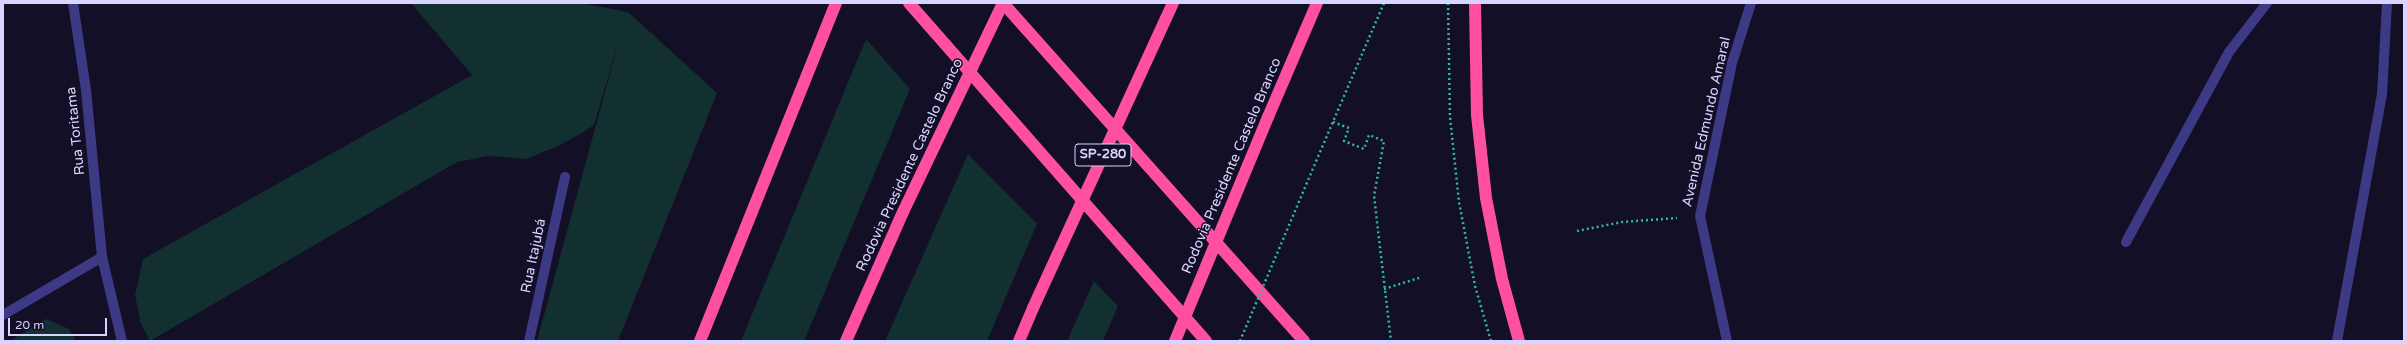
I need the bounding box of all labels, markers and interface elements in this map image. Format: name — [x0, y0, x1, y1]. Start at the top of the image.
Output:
street label: Avenida Edmundo Amaral — [1679, 35, 1735, 209]
street label: Rodovia Presidente Castelo Branco — [1179, 55, 1285, 277]
street label: Rodovia Presidente Castelo Branco — [853, 56, 967, 274]
street label: Rua Toritama — [63, 86, 89, 176]
road number: SP-280 — [1075, 144, 1131, 166]
street label: Rua Itajubá — [518, 217, 550, 295]
scale bar — [10, 310, 109, 336]
text: 20 m — [15, 318, 44, 332]

